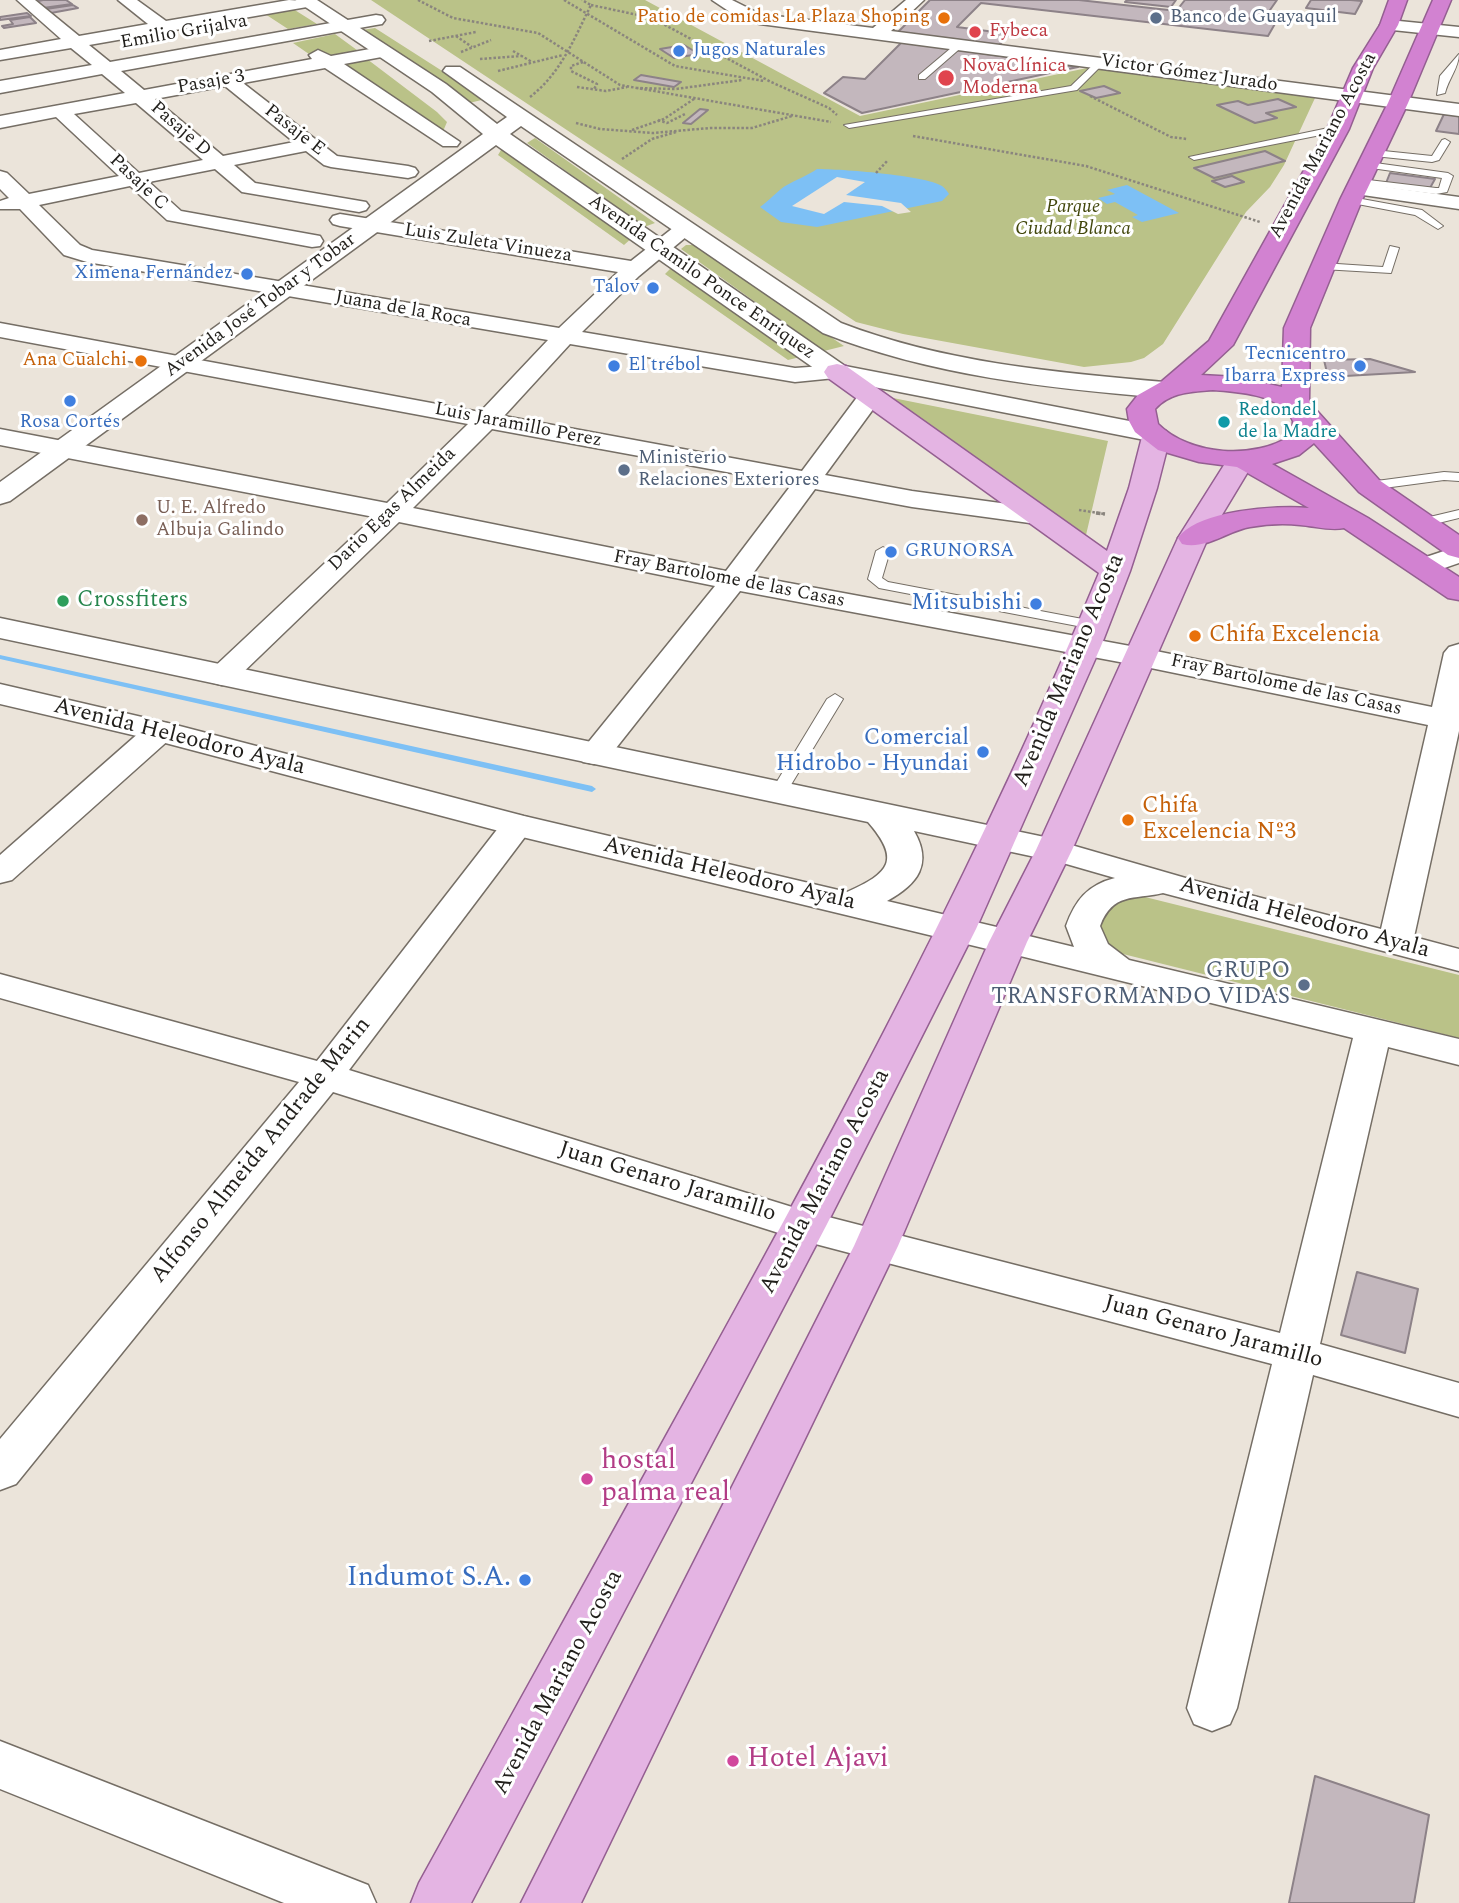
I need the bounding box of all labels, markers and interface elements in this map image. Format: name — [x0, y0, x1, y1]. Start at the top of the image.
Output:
place label: Patio de comidas La Plaza Shoping — [637, 7, 930, 29]
place label: Banco de Guayaquil — [1170, 7, 1337, 29]
marker: Patio de comidas La Plaza Shoping — [936, 10, 952, 26]
marker: Banco de Guayaquil — [1148, 10, 1164, 26]
street label: Emilio Grijalva — [119, 11, 249, 55]
place label: Fybeca — [989, 21, 1048, 43]
marker: Fybeca — [967, 24, 983, 40]
place label: Jugos Naturales — [693, 40, 826, 62]
marker: Jugos Naturales — [671, 43, 687, 59]
street label: Avenida Mariano Acosta — [1265, 49, 1383, 243]
street label: Victor Gómez Jurado — [1099, 50, 1279, 98]
place label: NovaClínica Moderna — [962, 56, 1066, 100]
street label: Pasaje 3 — [176, 66, 246, 100]
marker: NovaClínica Moderna — [936, 68, 956, 88]
street label: Pasaje D — [145, 97, 215, 163]
street label: Pasaje E — [259, 100, 329, 162]
street label: Pasaje C — [104, 150, 172, 216]
street label: Avenida Camilo Ponce Enriquez — [583, 191, 819, 365]
park label: Parque Ciudad Blanca — [1015, 197, 1131, 241]
street label: Luis Zuleta Vinueza — [403, 219, 573, 269]
street label: Avenida José Tobar y Tobar — [161, 229, 361, 383]
place label: Ximena Fernández — [74, 263, 233, 285]
marker: Ximena Fernández — [239, 266, 255, 282]
place label: Talov — [593, 277, 639, 299]
marker: Talov — [645, 280, 661, 296]
street label: Juana de la Roca — [333, 287, 473, 333]
place label: Tecnicentro Ibarra Express — [1224, 344, 1346, 388]
place label: Ana Cualchi — [23, 350, 127, 372]
marker: Ana Cualchi — [133, 353, 149, 369]
place label: El trébol — [628, 355, 701, 377]
marker: El trébol — [606, 358, 622, 374]
marker: Tecnicentro Ibarra Express — [1352, 358, 1368, 374]
marker: Rosa Cortés — [62, 393, 78, 409]
street label: Luis Jaramillo Perez — [432, 399, 604, 453]
place label: Redondel de la Madre — [1238, 400, 1337, 444]
place label: Rosa Cortés — [20, 412, 120, 434]
marker: Redondel de la Madre — [1216, 414, 1232, 430]
street label: Dario Egas Almeida — [325, 443, 461, 577]
place label: Ministerio Relaciones Exteriores — [638, 448, 820, 492]
marker: Ministerio Relaciones Exteriores — [616, 462, 632, 478]
place label: U. E. Alfredo Albuja Galindo — [156, 498, 284, 542]
marker: U. E. Alfredo Albuja Galindo — [134, 512, 150, 528]
place label: GRUNORSA — [905, 541, 1014, 563]
marker: GRUNORSA — [883, 544, 899, 560]
street label: Fray Bartolome de las Casas — [611, 546, 847, 614]
street label: Avenida Mariano Acosta — [1008, 550, 1132, 792]
place label: Crossfiters — [77, 587, 188, 615]
place label: Mitsubishi — [911, 590, 1022, 618]
marker: Crossfiters — [55, 593, 71, 609]
marker: Mitsubishi — [1028, 596, 1044, 612]
place label: Chifa Excelencia — [1209, 622, 1380, 650]
marker: Chifa Excelencia — [1187, 628, 1203, 644]
street label: Fray Bartolome de las Casas — [1168, 650, 1404, 722]
street label: Avenida Heleodoro Ayala — [50, 693, 308, 783]
place label: Comercial Hidrobo - Hyundai — [776, 725, 969, 779]
marker: Comercial Hidrobo - Hyundai — [975, 744, 991, 760]
place label: Chifa Excelencia Nº3 — [1142, 793, 1296, 847]
marker: Chifa Excelencia Nº3 — [1120, 812, 1136, 828]
street label: Avenida Heleodoro Ayala — [600, 833, 858, 917]
street label: Avenida Heleodoro Ayala — [1176, 872, 1432, 966]
place label: GRUPO TRANSFORMANDO VIDAS — [991, 958, 1290, 1012]
marker: GRUPO TRANSFORMANDO VIDAS — [1296, 977, 1312, 993]
street label: Alfonso Almeida Andrade Marin — [146, 1012, 378, 1290]
street label: Avenida Mariano Acosta — [755, 1065, 897, 1299]
street label: Juan Genaro Jaramillo — [555, 1137, 779, 1229]
street label: Juan Genaro Jaramillo — [1100, 1290, 1326, 1376]
place label: hostal palma real — [601, 1446, 730, 1512]
marker: hostal palma real — [579, 1471, 595, 1487]
place label: Indumot S.A. — [347, 1563, 511, 1597]
street label: Avenida Mariano Acosta — [488, 1566, 630, 1800]
marker: Indumot S.A. — [517, 1572, 533, 1588]
place label: Hotel Ajavi — [747, 1744, 889, 1778]
marker: Hotel Ajavi — [725, 1753, 741, 1769]

